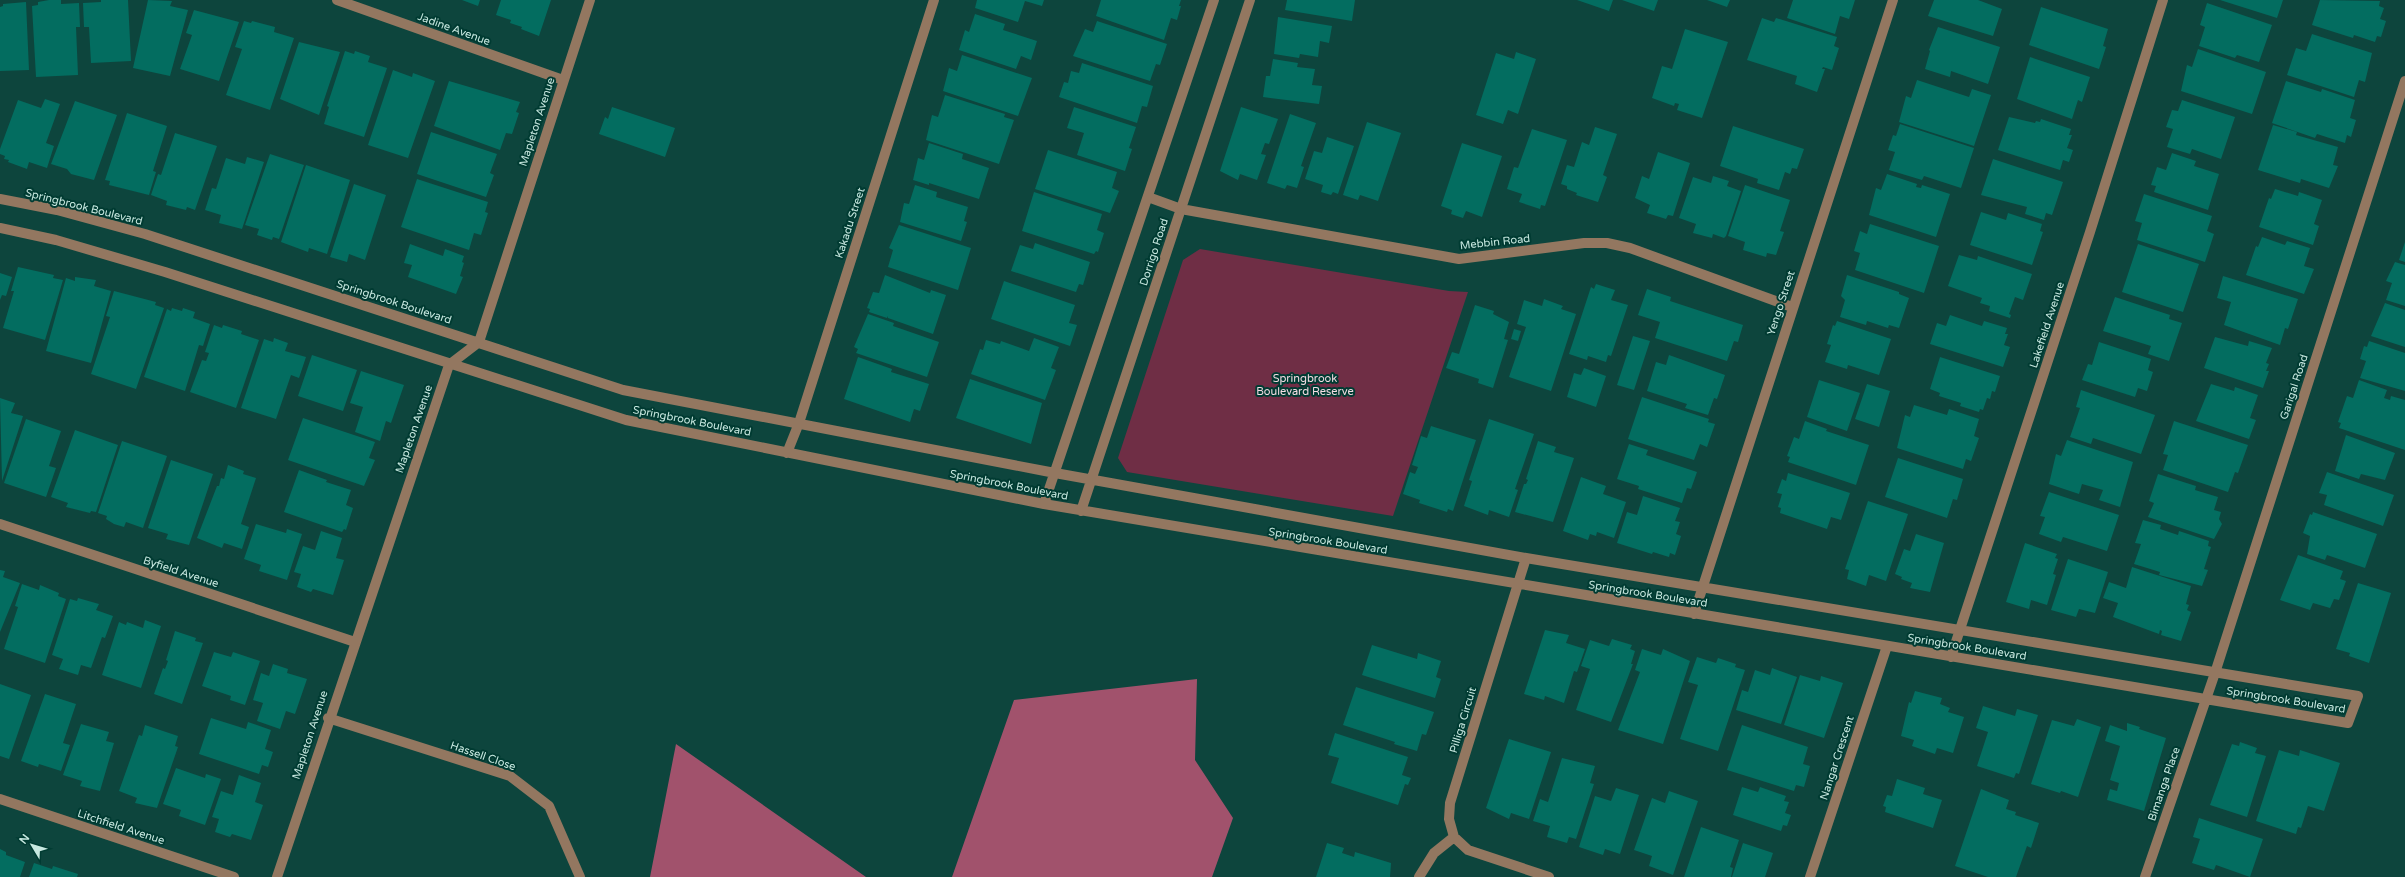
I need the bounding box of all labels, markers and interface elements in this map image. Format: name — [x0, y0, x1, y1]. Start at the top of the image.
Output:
street label: Jadine Avenue — [416, 10, 492, 48]
street label: Mapleton Avenue — [517, 76, 557, 168]
street label: Springbrook Boulevard — [24, 186, 144, 228]
street label: Kakadu Street — [832, 186, 868, 260]
street label: Dorrigo Road — [1137, 217, 1171, 287]
street label: Mebbin Road — [1459, 232, 1531, 252]
street label: Yengo Street — [1764, 269, 1798, 337]
street label: Springbrook Boulevard — [335, 277, 453, 327]
street label: Lakefield Avenue — [2027, 280, 2067, 370]
street label: Garigal Road — [2277, 353, 2311, 421]
park label: Springbrook Boulevard Reserve — [1256, 372, 1354, 398]
street label: Mapleton Avenue — [393, 383, 435, 475]
street label: Springbrook Boulevard — [632, 403, 752, 439]
street label: Springbrook Boulevard — [949, 467, 1069, 503]
street label: Springbrook Boulevard — [1268, 525, 1388, 557]
street label: Byfield Avenue — [142, 554, 220, 590]
street label: Springbrook Boulevard — [1588, 578, 1708, 610]
street label: Springbrook Boulevard — [1907, 631, 2027, 663]
street label: Springbrook Boulevard — [2226, 684, 2346, 716]
street label: Pilliga Circuit — [1447, 685, 1479, 755]
street label: Mapleton Avenue — [290, 689, 330, 781]
street label: Nangar Crescent — [1817, 714, 1857, 802]
street label: Hassell Close — [449, 739, 517, 773]
street label: Bimanga Place — [2145, 745, 2183, 823]
street label: Litchfield Avenue — [76, 807, 166, 847]
north arrow — [12, 825, 52, 865]
text: N — [17, 832, 32, 847]

